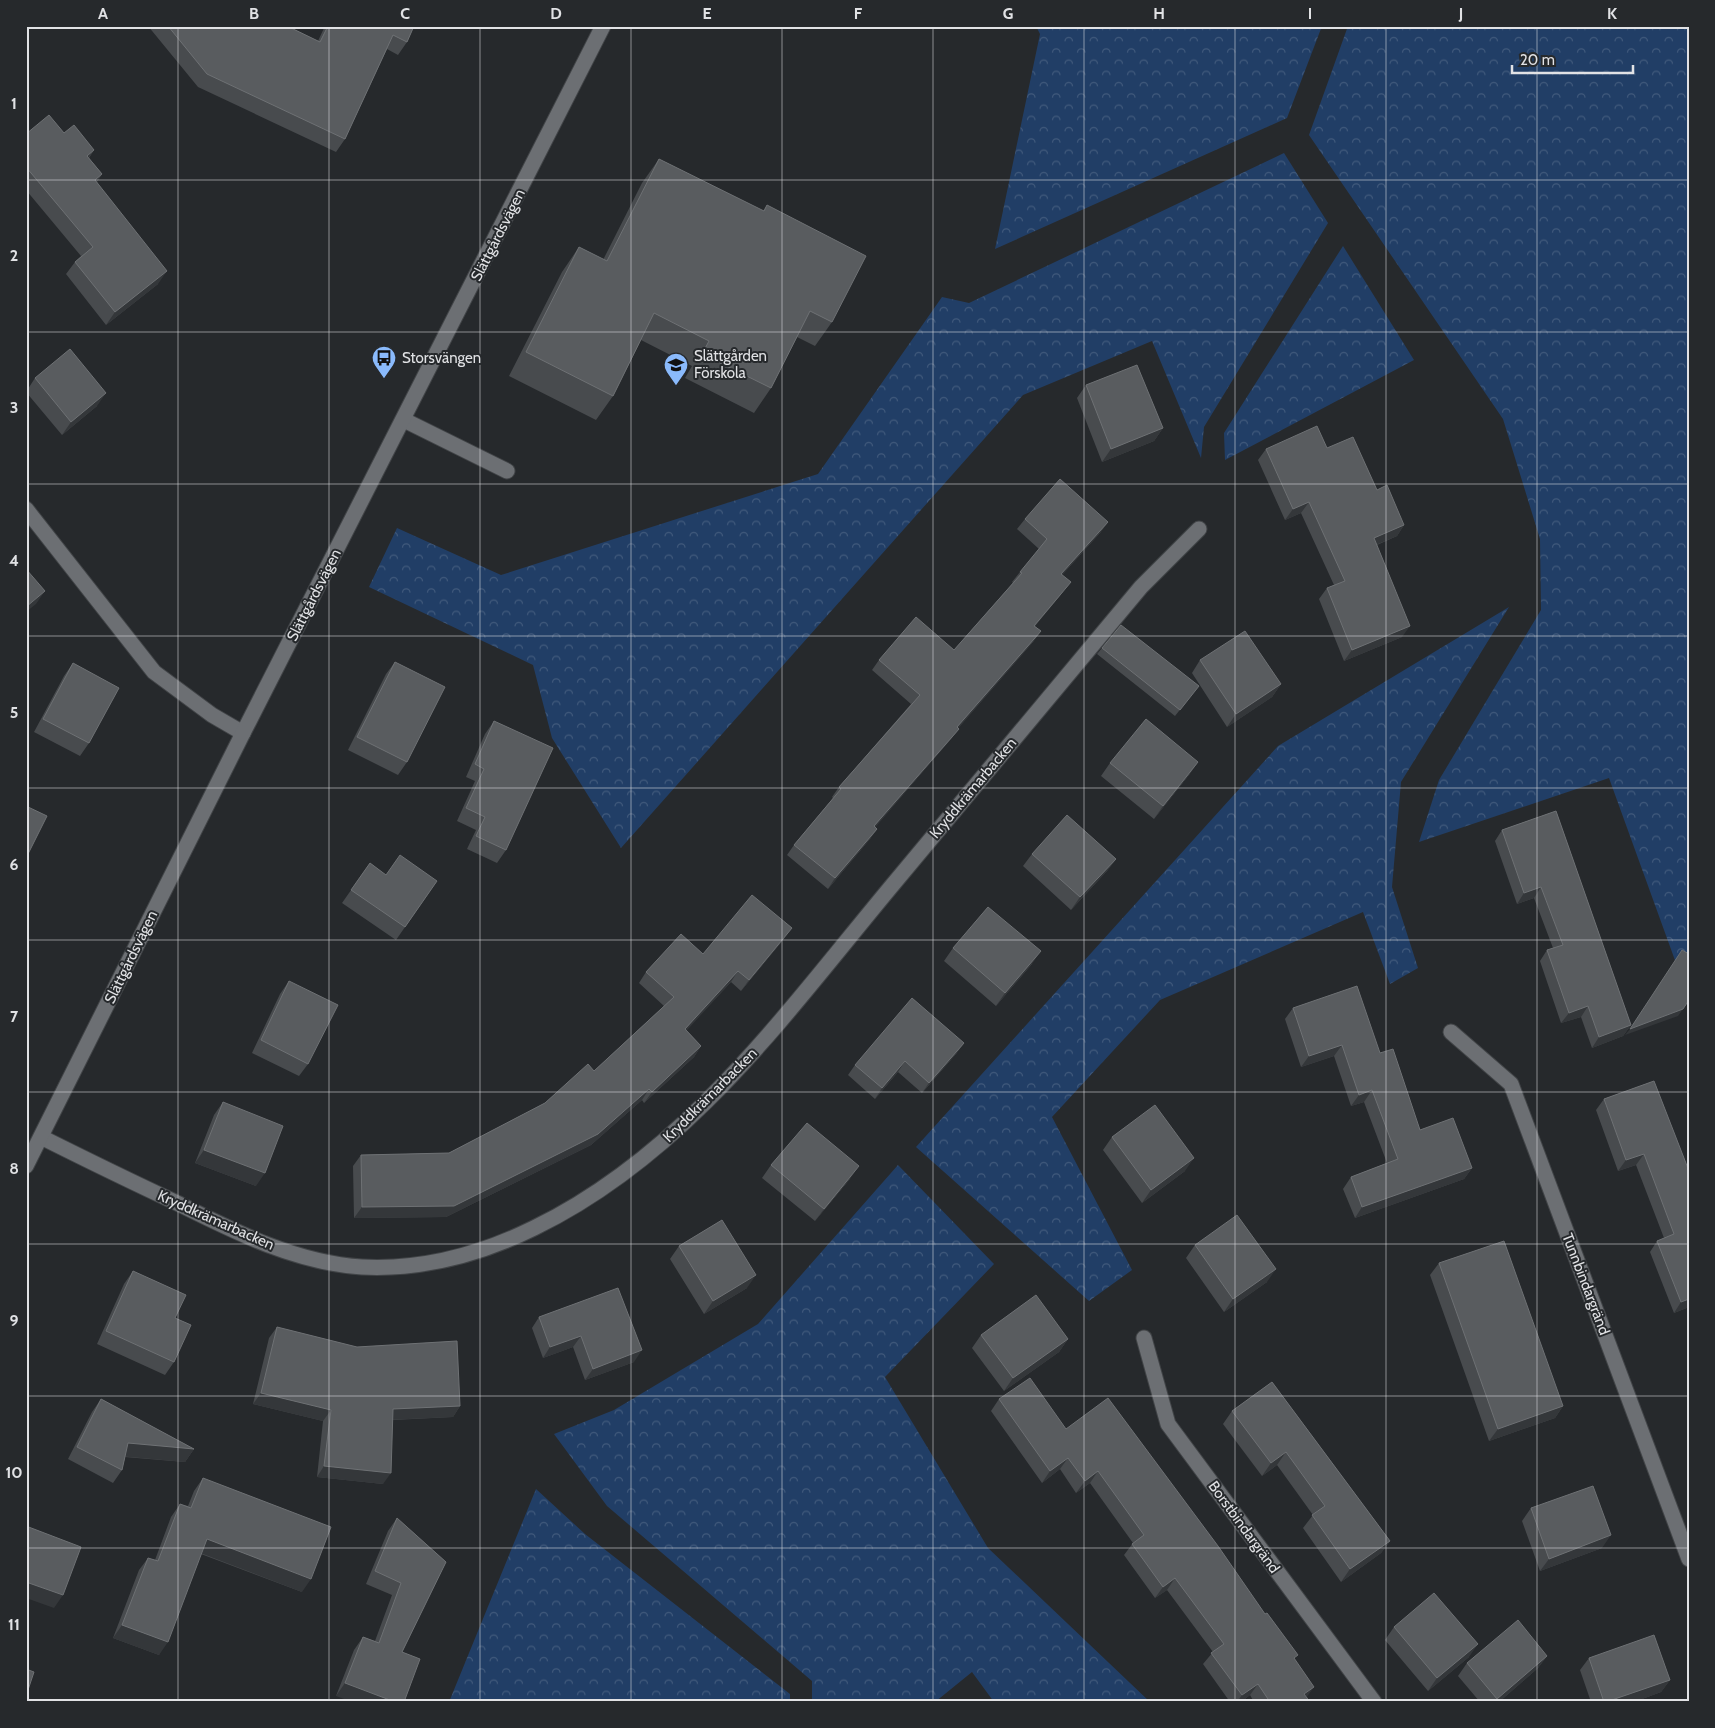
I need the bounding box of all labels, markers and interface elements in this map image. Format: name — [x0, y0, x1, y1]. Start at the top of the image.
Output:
text: A — [98, 4, 108, 23]
text: B — [249, 4, 259, 23]
text: C — [400, 4, 410, 23]
text: D — [550, 4, 562, 23]
text: E — [702, 4, 712, 23]
text: F — [854, 4, 863, 23]
text: G — [1003, 4, 1013, 23]
text: H — [1153, 4, 1165, 23]
text: I — [1308, 4, 1312, 23]
text: J — [1458, 4, 1463, 23]
text: K — [1607, 4, 1617, 23]
scale bar — [1512, 42, 1634, 74]
text: 20 m — [1520, 51, 1555, 69]
text: 1 — [11, 94, 17, 113]
street label: Slättgårdsvägen — [467, 186, 529, 284]
text: 2 — [10, 246, 18, 265]
bus stop icon: Storsvängen — [371, 345, 397, 379]
place label: Slättgården Förskola — [694, 347, 767, 382]
place label: Storsvängen — [402, 349, 481, 367]
school or university icon: Slättgården Förskola — [663, 352, 689, 386]
text: 3 — [10, 398, 18, 417]
street label: Slättgårdsvägen — [283, 546, 345, 644]
text: 4 — [9, 551, 19, 570]
text: 5 — [10, 703, 18, 722]
street label: Kryddkrämarbacken — [926, 734, 1020, 842]
text: 6 — [10, 855, 19, 874]
street label: Slättgårdsvägen — [101, 908, 161, 1006]
text: 7 — [10, 1007, 19, 1026]
street label: Kryddkrämarbacken — [659, 1044, 761, 1146]
text: 8 — [9, 1159, 19, 1178]
street label: Kryddkrämarbacken — [155, 1186, 277, 1254]
street label: Tunnbindargränd — [1558, 1231, 1614, 1337]
text: 9 — [10, 1311, 19, 1330]
text: 10 — [5, 1463, 23, 1482]
street label: Borstbindargränd — [1205, 1477, 1283, 1577]
text: 11 — [8, 1615, 20, 1634]

